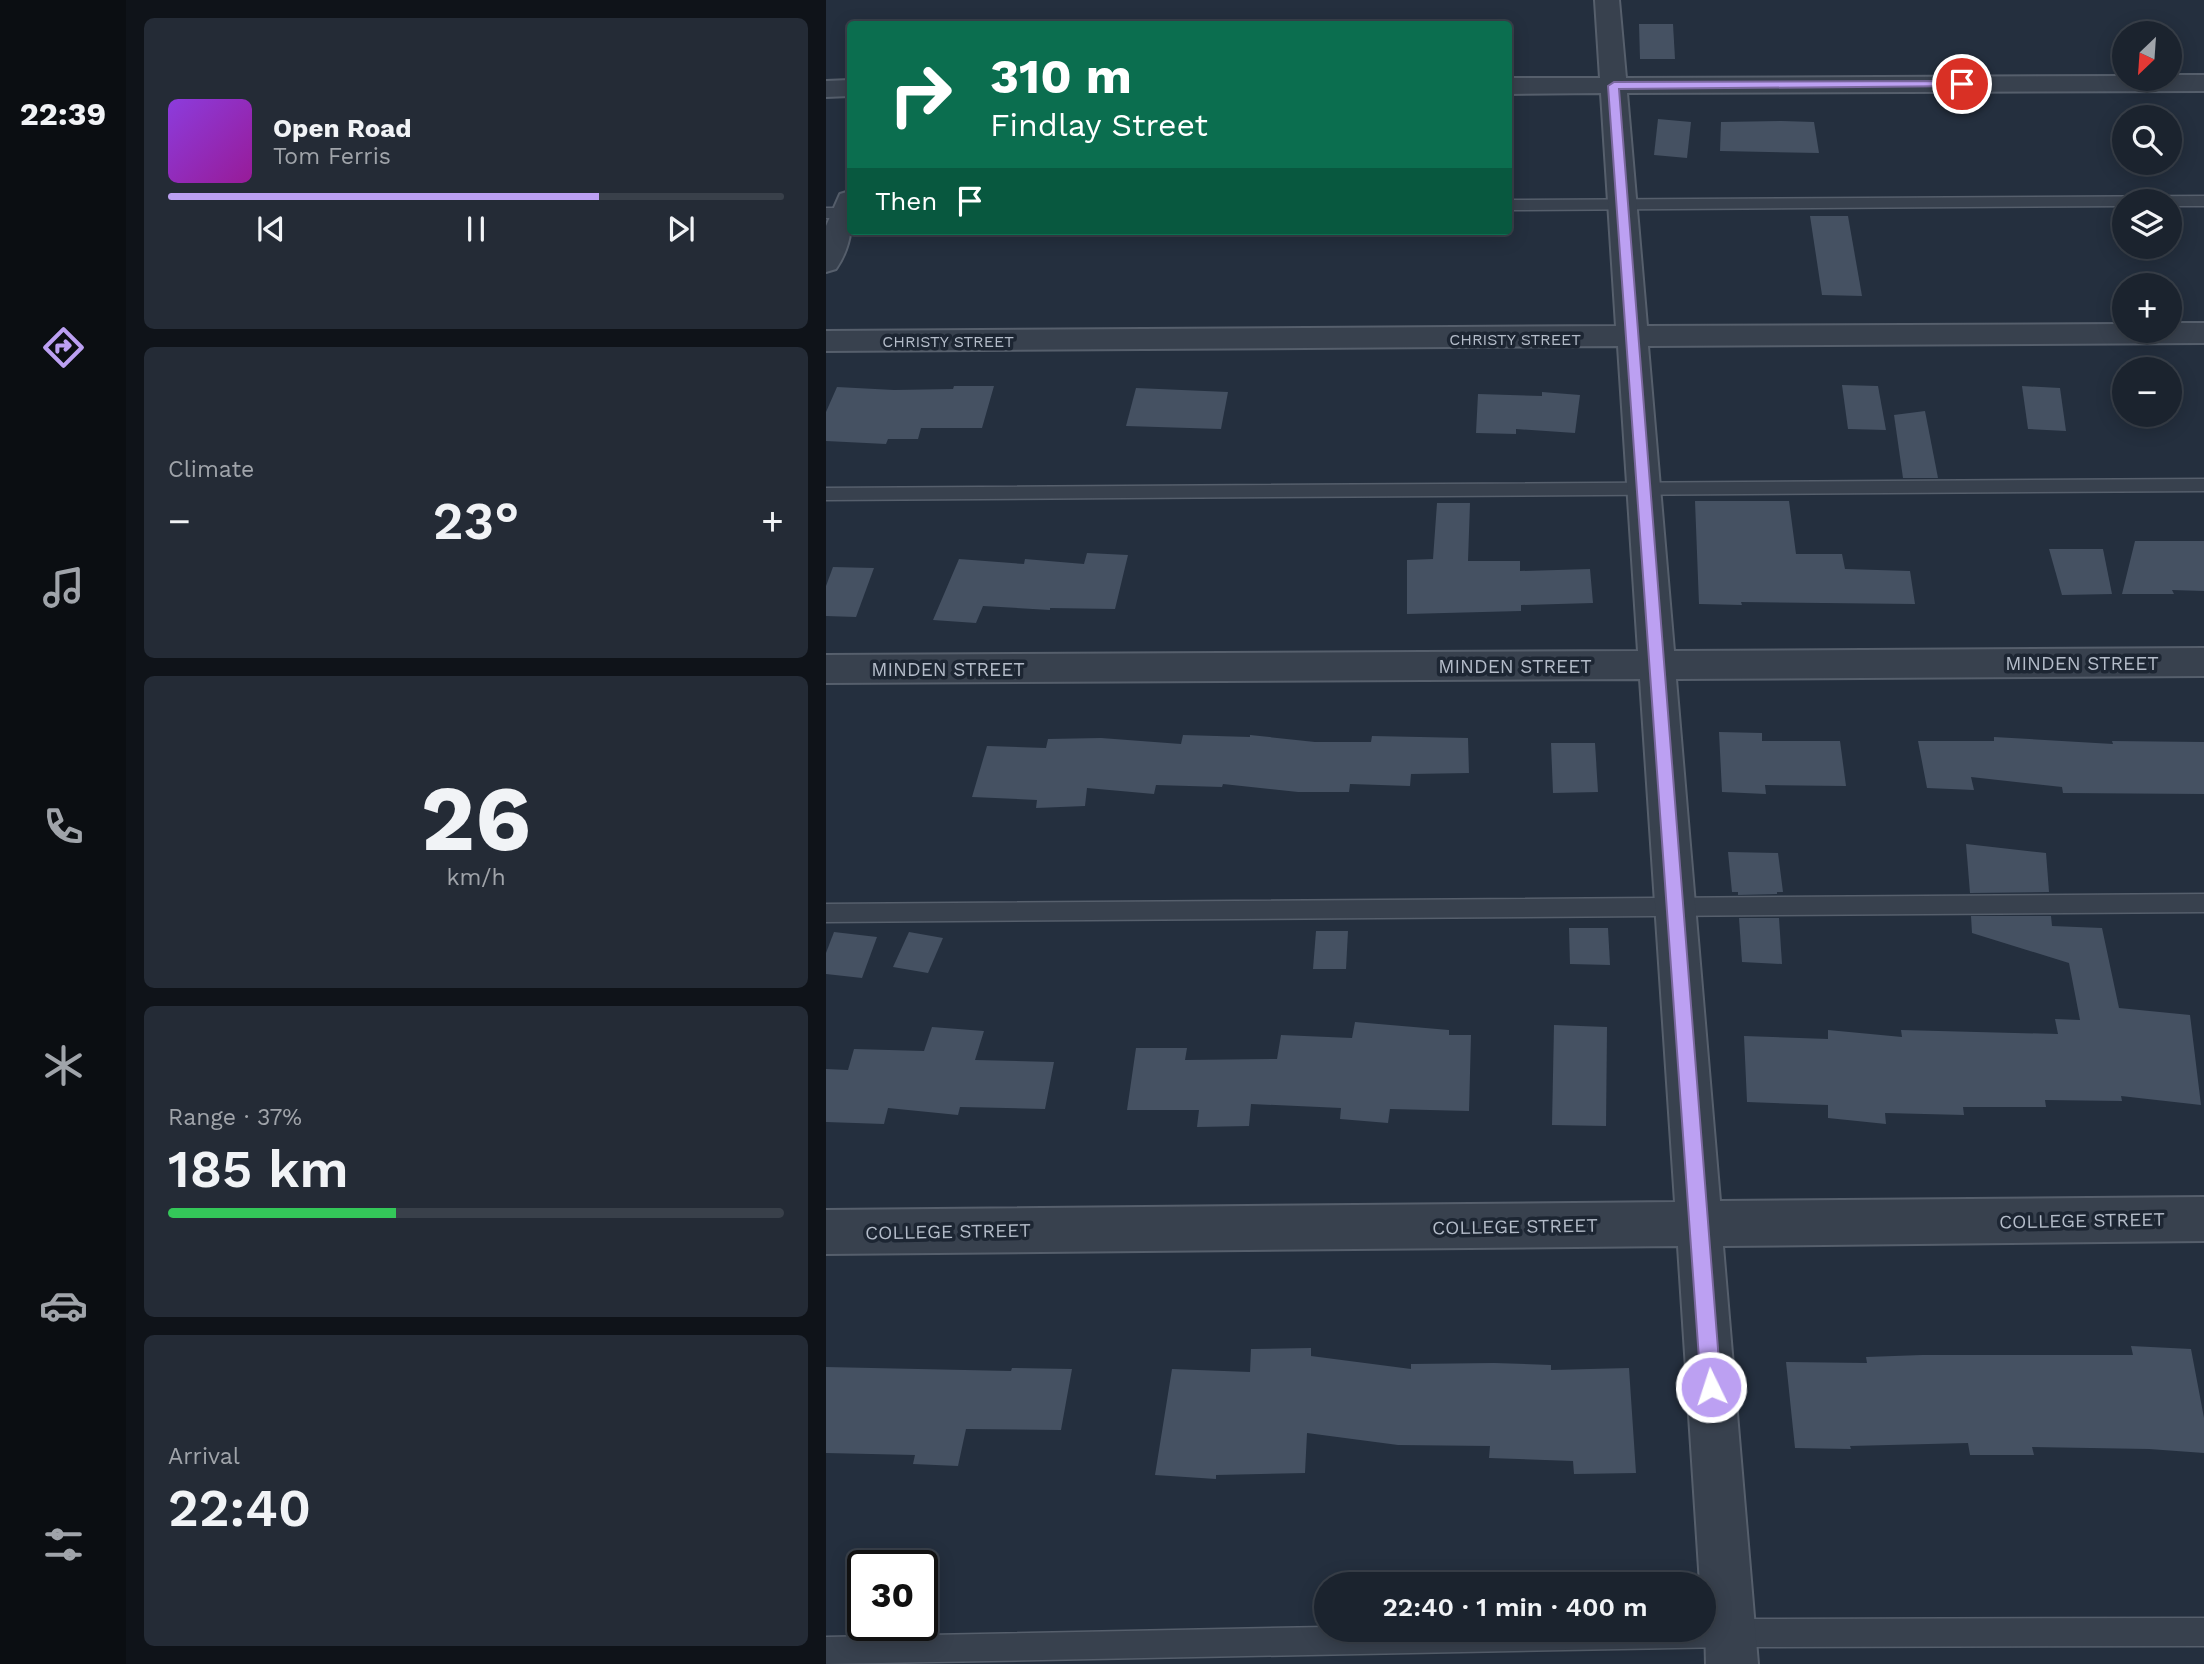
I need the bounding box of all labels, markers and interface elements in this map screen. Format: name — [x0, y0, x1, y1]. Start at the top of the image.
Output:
north arrow — [2112, 21, 2182, 91]
map controls — [2112, 21, 2182, 427]
text: 310 m — [990, 47, 1132, 105]
icon: right — [875, 49, 966, 140]
pin — [1932, 54, 1992, 114]
icon: arrive — [1943, 65, 1981, 103]
text: 22:39 — [20, 95, 106, 133]
button: search — [2112, 105, 2182, 175]
text: Findlay Street — [990, 106, 1208, 144]
text: Open Road — [273, 113, 411, 143]
text: Tom Ferris — [273, 143, 391, 170]
icon: arrive — [951, 182, 989, 220]
text: Then — [875, 186, 937, 216]
button: layers — [2112, 189, 2182, 259]
icon: previous — [252, 210, 290, 248]
icon: pause — [457, 210, 495, 248]
icon: next — [662, 210, 700, 248]
button: + — [2112, 273, 2182, 343]
icon: directions — [39, 323, 88, 372]
street label: CHRISTY STREET — [1449, 330, 1581, 349]
street label: CHRISTY STREET — [882, 332, 1014, 351]
button: − — [2112, 357, 2182, 427]
text: Climate — [168, 456, 254, 483]
text: 23° — [433, 491, 519, 552]
text: − — [168, 499, 191, 543]
text: + — [761, 499, 784, 543]
icon: music — [39, 563, 88, 612]
street label: MINDEN STREET — [2005, 652, 2159, 675]
street label: MINDEN STREET — [1438, 655, 1592, 678]
street label: MINDEN STREET — [871, 658, 1025, 681]
text: 26 — [421, 765, 531, 872]
icon: phone — [39, 802, 88, 851]
text: km/h — [446, 864, 506, 891]
icon: climate — [39, 1041, 88, 1090]
text: Range · 37% — [168, 1104, 302, 1131]
text: 185 km — [168, 1139, 349, 1200]
street label: COLLEGE STREET — [1999, 1208, 2165, 1233]
street label: COLLEGE STREET — [1432, 1214, 1598, 1239]
street label: COLLEGE STREET — [865, 1219, 1031, 1244]
icon: car — [39, 1281, 88, 1330]
position arrow — [1674, 1350, 1748, 1424]
text: Arrival — [168, 1443, 240, 1470]
text: 22:40 — [168, 1478, 311, 1539]
icon: filters — [39, 1520, 88, 1569]
speed limit sign: 30 — [847, 1550, 938, 1641]
text: 22:40 · 1 min · 400 m — [1382, 1592, 1648, 1622]

